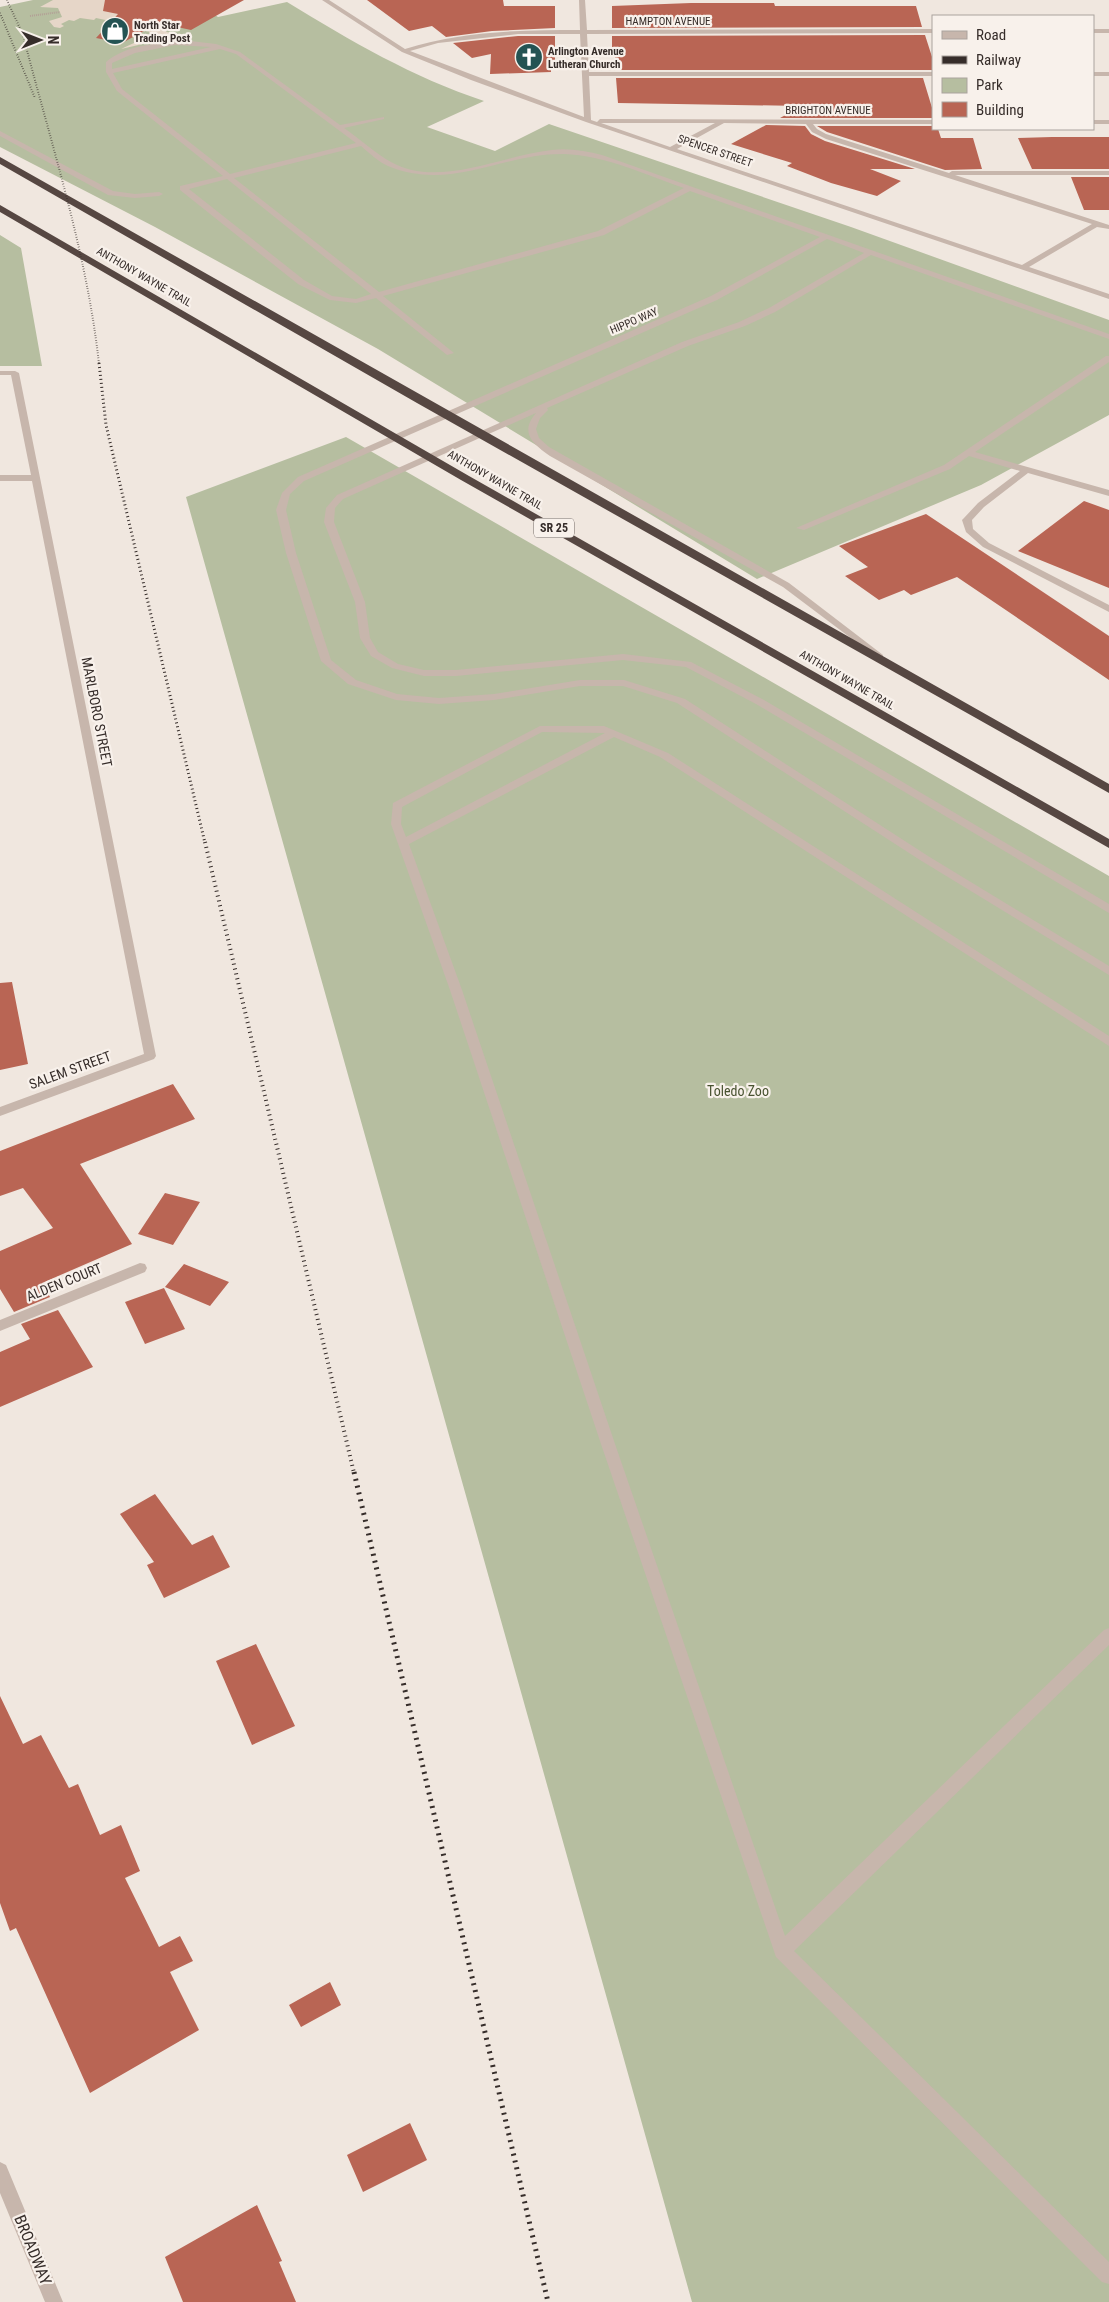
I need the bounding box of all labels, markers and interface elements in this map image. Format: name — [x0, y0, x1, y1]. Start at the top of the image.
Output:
north arrow — [15, 15, 65, 65]
street label: HAMPTON AVENUE — [625, 15, 711, 28]
legend — [932, 15, 1094, 130]
shop icon: North Star Trading Post — [100, 16, 130, 46]
place label: North Star Trading Post — [134, 19, 191, 45]
text: Road — [976, 26, 1006, 44]
text: N — [45, 36, 61, 44]
church icon: Arlington Avenue Lutheran Church — [514, 42, 544, 72]
place label: Arlington Avenue Lutheran Church — [548, 45, 624, 71]
text: Railway — [976, 51, 1021, 69]
text: Park — [976, 76, 1003, 94]
text: Building — [976, 101, 1024, 119]
street label: BRIGHTON AVENUE — [785, 104, 871, 117]
street label: SPENCER STREET — [676, 132, 754, 170]
street label: ANTHONY WAYNE TRAIL — [94, 245, 194, 309]
street label: HIPPO WAY — [608, 305, 660, 337]
street label: ANTHONY WAYNE TRAIL — [445, 448, 545, 512]
road number: SR 25 — [534, 518, 574, 538]
street label: ANTHONY WAYNE TRAIL — [797, 648, 897, 712]
street label: MARLBORO STREET — [79, 656, 115, 768]
street label: SALEM STREET — [27, 1048, 113, 1092]
park label: Toledo Zoo — [707, 1083, 769, 1099]
street label: ALDEN COURT — [24, 1260, 104, 1304]
street label: BROADWAY — [10, 2212, 56, 2288]

